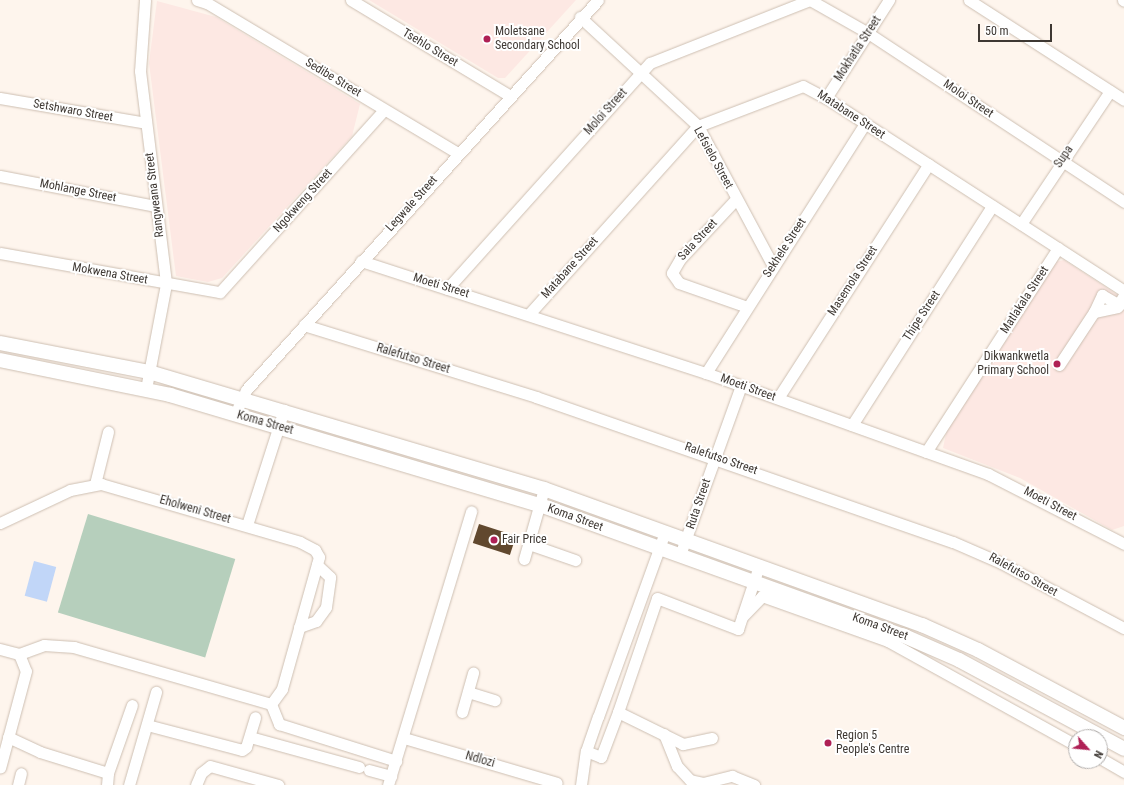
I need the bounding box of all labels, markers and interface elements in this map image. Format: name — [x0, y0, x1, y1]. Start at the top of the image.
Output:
street label: Mokhatla Street — [832, 14, 884, 84]
scale bar — [980, 16, 1054, 42]
text: 50 m — [985, 24, 1009, 38]
place label: Moletsane Secondary School — [495, 25, 580, 53]
street label: Tsehlo Street — [400, 26, 460, 70]
marker: Moletsane Secondary School — [482, 34, 492, 44]
street label: Sedibe Street — [302, 56, 364, 100]
street label: Moloi Street — [940, 77, 996, 121]
street label: Moloi Street — [581, 86, 631, 138]
street label: Matabane Street — [814, 88, 888, 142]
street label: Setshwaro Street — [32, 97, 114, 125]
street label: Lefsielo Street — [690, 124, 736, 192]
street label: Supa — [1051, 143, 1077, 171]
street label: Rangweana Street — [143, 152, 167, 238]
street label: Ngokweng Street — [271, 166, 335, 236]
street label: Legwale Street — [383, 173, 441, 235]
street label: Mohlange Street — [39, 177, 117, 205]
street label: Sala Street — [675, 216, 721, 264]
street label: Sekhele Street — [760, 216, 810, 280]
street label: Matabane Street — [539, 234, 601, 302]
street label: Masemola Street — [825, 243, 881, 319]
street label: Mokwena Street — [71, 260, 149, 288]
street label: Matlakala Street — [998, 264, 1052, 336]
street label: Moeti Street — [411, 271, 471, 301]
street label: Thipe Street — [900, 288, 944, 344]
street label: Ralefutso Street — [375, 341, 451, 377]
place label: Dikwankwetla Primary School — [977, 350, 1049, 378]
marker: Dikwankwetla Primary School — [1052, 359, 1062, 369]
street label: Moeti Street — [718, 371, 778, 405]
street label: Koma Street — [235, 408, 295, 438]
street label: Ralefutso Street — [683, 440, 759, 478]
street label: Ruta Street — [684, 477, 714, 531]
street label: Moeti Street — [1021, 484, 1079, 524]
street label: Eholweni Street — [158, 493, 232, 527]
street label: Koma Street — [545, 501, 605, 535]
place label: Fair Price — [502, 533, 547, 547]
marker: Fair Price — [489, 535, 499, 545]
street label: Ralefutso Street — [986, 550, 1060, 600]
street label: Koma Street — [850, 610, 910, 644]
place label: Region 5 People's Centre — [836, 729, 909, 757]
north arrow — [1068, 729, 1108, 769]
marker: Region 5 People's Centre — [823, 738, 833, 748]
text: N — [1091, 748, 1106, 760]
street label: Ndlozi — [464, 749, 496, 771]

